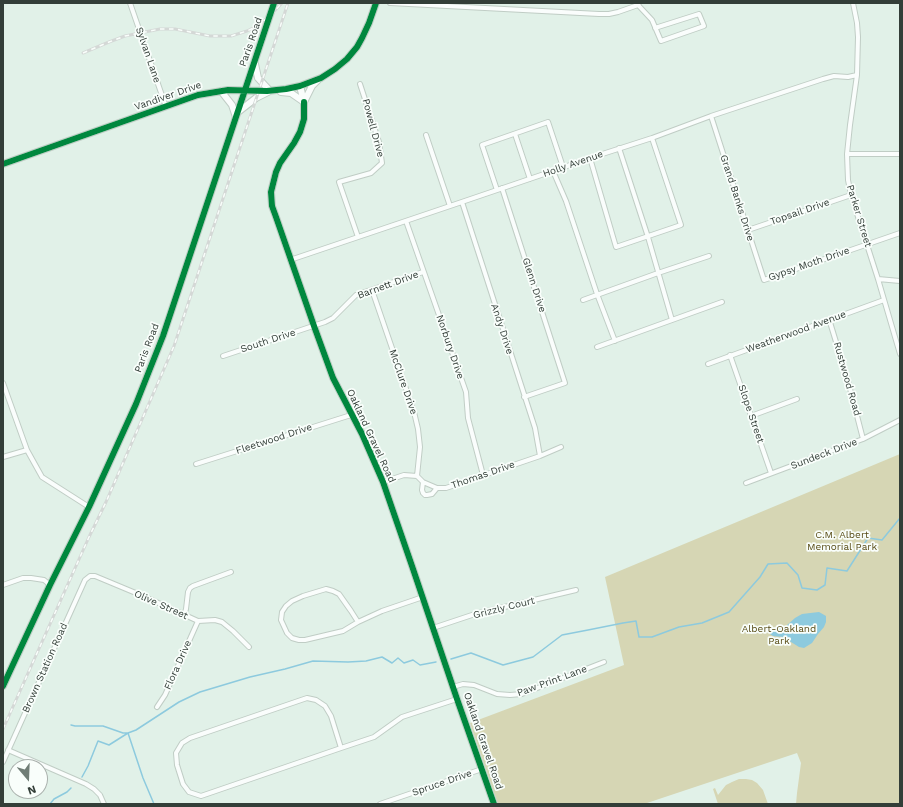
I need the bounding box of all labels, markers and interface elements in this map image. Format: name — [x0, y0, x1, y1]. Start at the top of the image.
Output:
street label: Paris Road — [237, 16, 265, 68]
street label: Sylvan Lane — [133, 26, 163, 84]
street label: Vandiver Drive — [133, 79, 203, 113]
street label: Powell Drive — [359, 97, 387, 159]
street label: Holly Avenue — [541, 148, 605, 180]
street label: Grand Banks Drive — [717, 153, 757, 243]
street label: Parker Street — [844, 183, 874, 249]
street label: Topsail Drive — [769, 196, 831, 228]
street label: Gypsy Moth Drive — [767, 244, 851, 284]
street label: Glenn Drive — [520, 256, 548, 314]
street label: Barnett Drive — [356, 268, 420, 302]
street label: Andy Drive — [488, 302, 516, 356]
street label: Weatherwood Avenue — [744, 308, 848, 356]
street label: Norbury Drive — [433, 313, 467, 381]
street label: Paris Road — [132, 322, 162, 374]
street label: South Drive — [239, 326, 297, 356]
street label: Rustwood Road — [831, 341, 863, 417]
street label: McClure Drive — [386, 348, 420, 416]
street label: Slope Street — [735, 383, 767, 445]
street label: Oakland Gravel Road — [344, 387, 398, 485]
street label: Fleetwood Drive — [234, 421, 314, 457]
street label: Sundeck Drive — [789, 436, 859, 472]
street label: Thomas Drive — [449, 458, 517, 492]
park label: C.M. Albert Memorial Park — [807, 529, 877, 552]
street label: Olive Street — [132, 588, 190, 622]
street label: Grizzly Court — [472, 595, 536, 621]
street label: Brown Station Road — [20, 621, 70, 715]
park label: Albert-Oakland Park — [742, 623, 816, 646]
street label: Flora Drive — [162, 638, 194, 692]
street label: Paw Print Lane — [515, 663, 589, 699]
street label: Oakland Gravel Road — [461, 691, 505, 791]
north arrow — [8, 759, 48, 799]
street label: Spruce Drive — [410, 767, 474, 799]
text: N — [26, 782, 38, 797]

